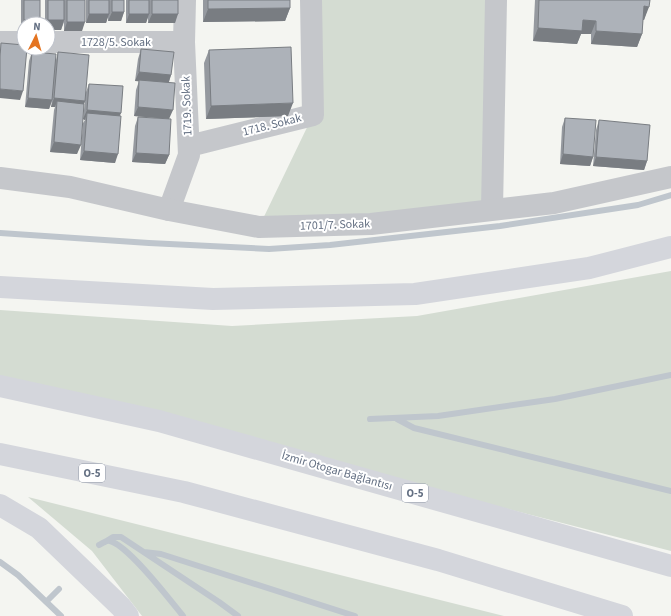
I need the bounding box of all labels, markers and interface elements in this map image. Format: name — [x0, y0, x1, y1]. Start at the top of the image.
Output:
north arrow — [16, 16, 56, 56]
text: N — [33, 19, 41, 34]
street label: 1728/5. Sokak — [81, 34, 151, 51]
street label: 1719. Sokak — [177, 76, 197, 136]
street label: 1718. Sokak — [241, 109, 303, 141]
street label: 1701/7. Sokak — [300, 215, 370, 235]
street label: İzmir Otogar Bağlantısı — [280, 447, 394, 495]
road number: O-5 — [79, 464, 105, 482]
road number: O-5 — [402, 484, 428, 502]

